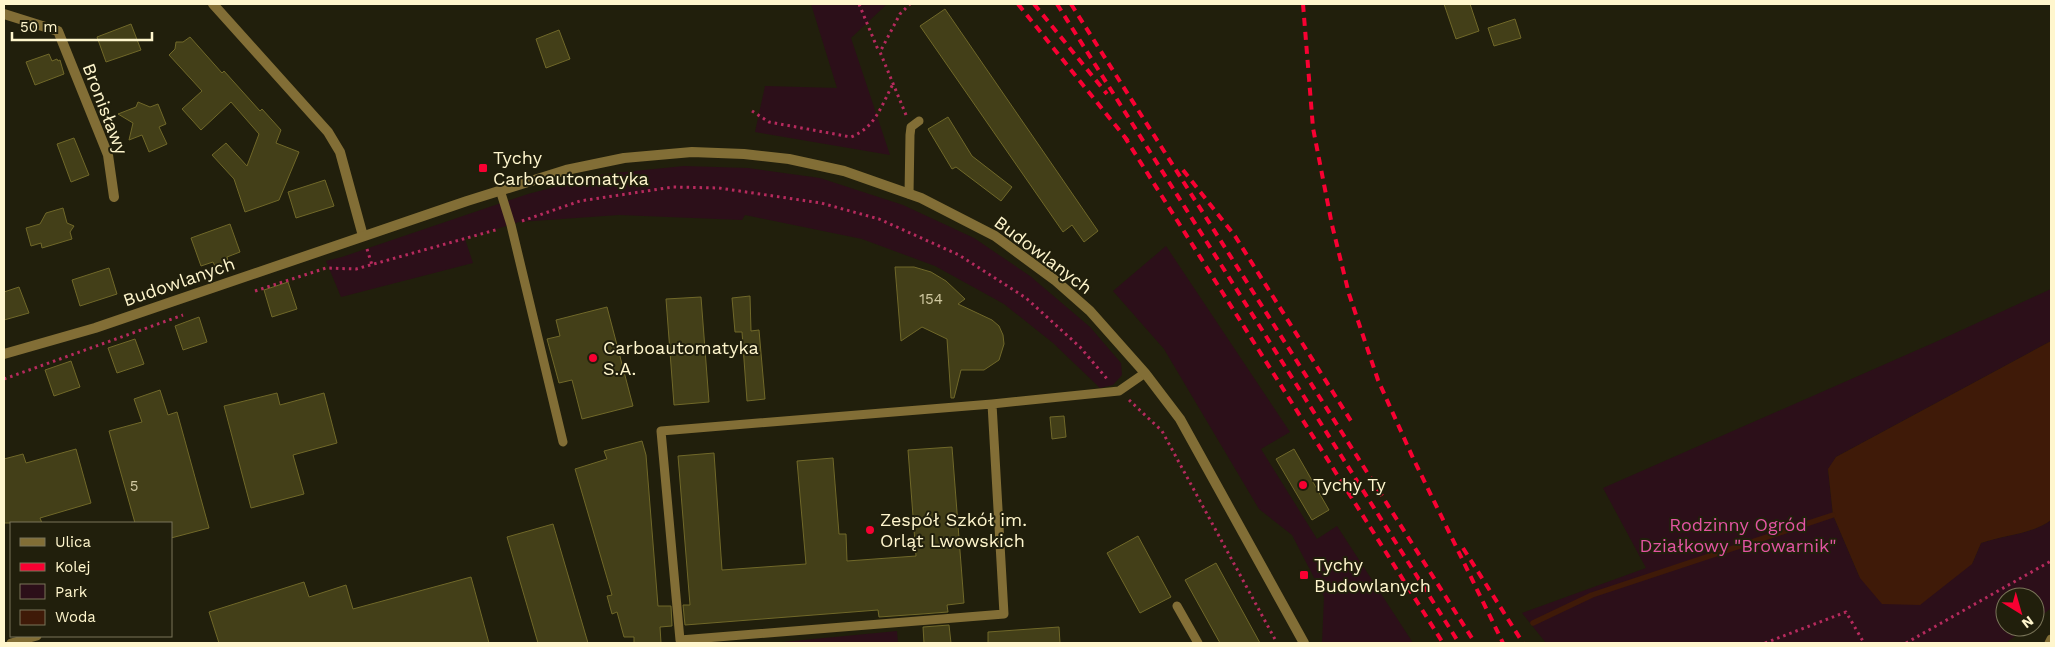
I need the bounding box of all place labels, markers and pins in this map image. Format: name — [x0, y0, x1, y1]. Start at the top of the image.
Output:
place label: Tychy Carboautomatyka — [493, 147, 649, 189]
marker: Tychy Carboautomatyka — [477, 162, 489, 174]
place label: Carboautomatyka S.A. — [603, 337, 759, 379]
marker: Carboautomatyka S.A. — [587, 352, 599, 364]
place label: Tychy Ty — [1313, 474, 1387, 495]
marker: Tychy Ty — [1297, 479, 1309, 491]
place label: Zespół Szkół im. Orląt Lwowskich — [880, 509, 1027, 551]
marker: Zespół Szkół im. Orląt Lwowskich — [864, 524, 876, 536]
place label: Tychy Budowlanych — [1314, 554, 1431, 596]
marker: Tychy Budowlanych — [1298, 569, 1310, 581]

